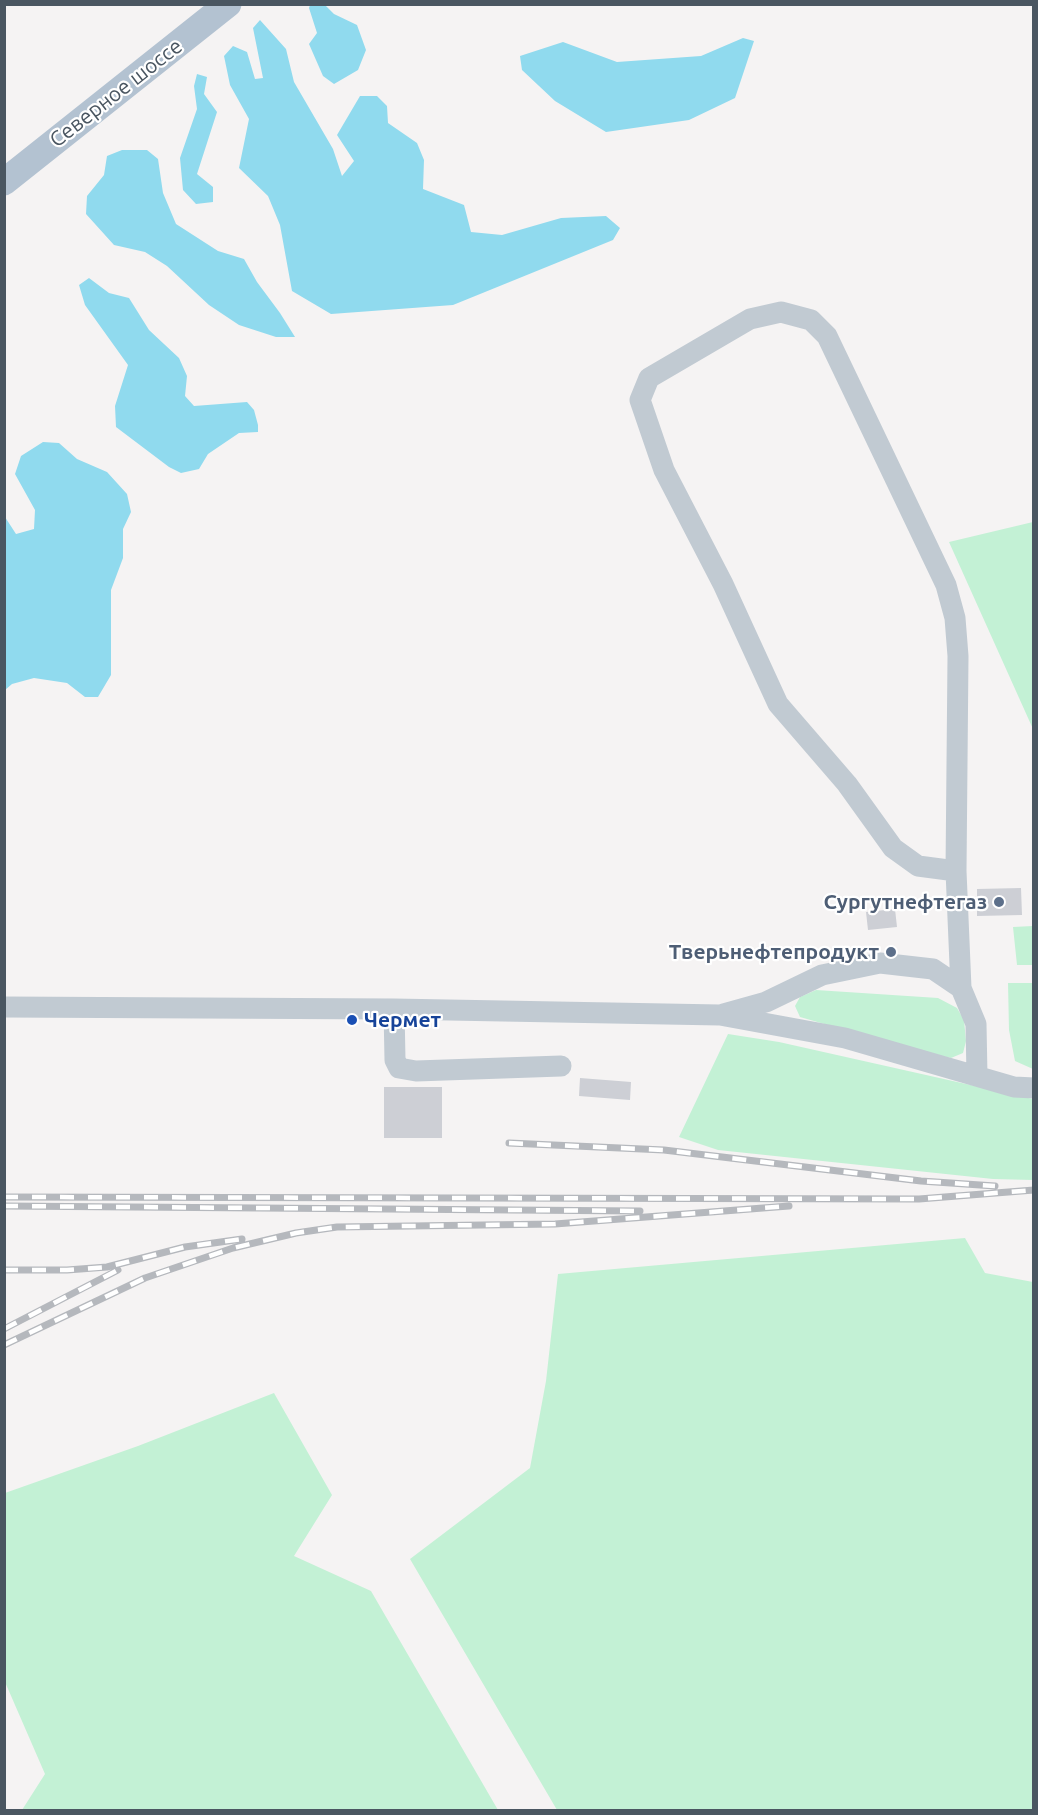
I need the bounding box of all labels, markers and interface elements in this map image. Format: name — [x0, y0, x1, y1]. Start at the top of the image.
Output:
street label: Северное шоссе — [45, 33, 187, 153]
place label: Сургутнефтегаз — [823, 889, 987, 915]
marker: Сургутнефтегаз — [992, 895, 1006, 909]
place label: Тверьнефтепродукт — [669, 939, 879, 965]
marker: Тверьнефтепродукт — [884, 945, 898, 959]
place label: Чермет — [364, 1007, 441, 1033]
marker: Чермет — [345, 1013, 359, 1027]

